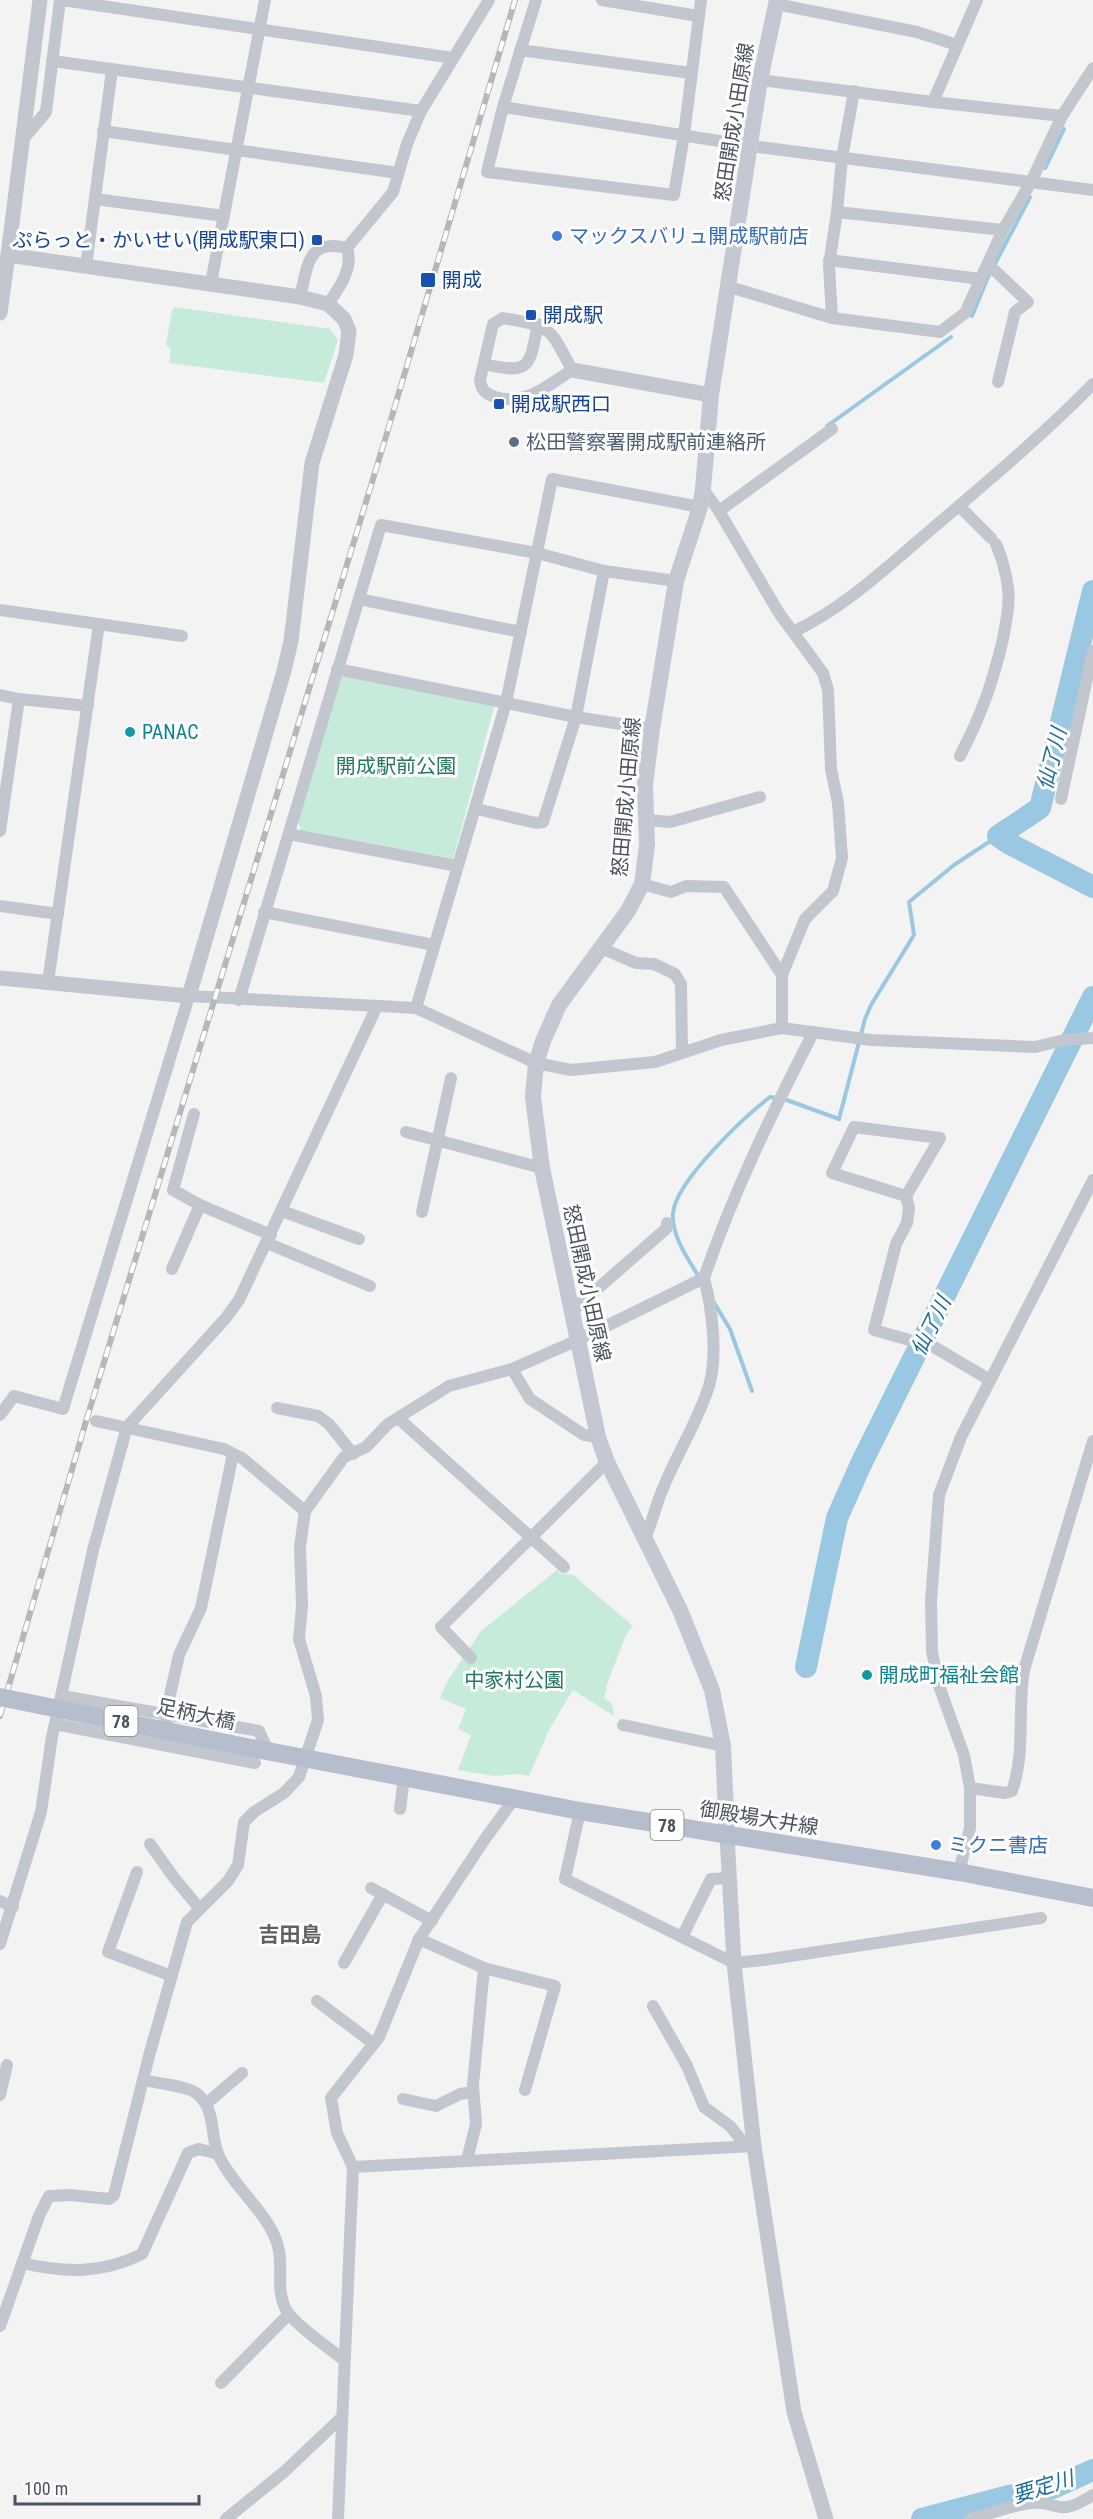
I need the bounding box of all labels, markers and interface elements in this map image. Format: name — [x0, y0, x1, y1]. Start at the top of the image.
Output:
street label: 怒田開成小田原線 — [710, 41, 758, 203]
place label: マックスバリュ開成駅前店 — [569, 224, 808, 248]
place label: ぷらっと・かいせい(開成駅東口) — [12, 228, 305, 252]
marker: マックスバリュ開成駅前店 — [550, 229, 564, 243]
marker: ぷらっと・かいせい(開成駅東口) — [310, 233, 324, 247]
place label: 開成 — [442, 268, 482, 292]
marker: 開成 — [419, 271, 437, 289]
place label: 開成駅 — [543, 303, 603, 327]
marker: 開成駅 — [524, 308, 538, 322]
place label: 開成駅西口 — [511, 392, 611, 416]
marker: 開成駅西口 — [492, 397, 506, 411]
place label: 松田警察署開成駅前連絡所 — [526, 430, 766, 454]
marker: 松田警察署開成駅前連絡所 — [507, 435, 521, 449]
street label: 怒田開成小田原線 — [607, 716, 645, 878]
place label: PANAC — [142, 720, 199, 744]
water label: 仙了川 — [1033, 724, 1072, 792]
marker: PANAC — [123, 725, 137, 739]
park label: 開成駅前公園 — [336, 754, 456, 778]
street label: 怒田開成小田原線 — [559, 1202, 615, 1364]
water label: 仙了川 — [906, 1291, 956, 1360]
place label: 開成町福祉会館 — [879, 1663, 1019, 1687]
park label: 中家村公園 — [464, 1668, 564, 1692]
marker: 開成町福祉会館 — [860, 1668, 874, 1682]
street label: 足柄大橋 — [154, 1694, 238, 1734]
road number: 78 — [104, 1706, 138, 1736]
street label: 御殿場大井線 — [698, 1797, 820, 1839]
road number: 78 — [650, 1810, 684, 1840]
place label: ミクニ書店 — [948, 1833, 1048, 1857]
marker: ミクニ書店 — [929, 1838, 943, 1852]
district label: 吉田島 — [259, 1923, 322, 1947]
water label: 要定川 — [1009, 2466, 1079, 2508]
scale bar — [15, 2468, 200, 2506]
text: 100 m — [24, 2478, 68, 2499]

